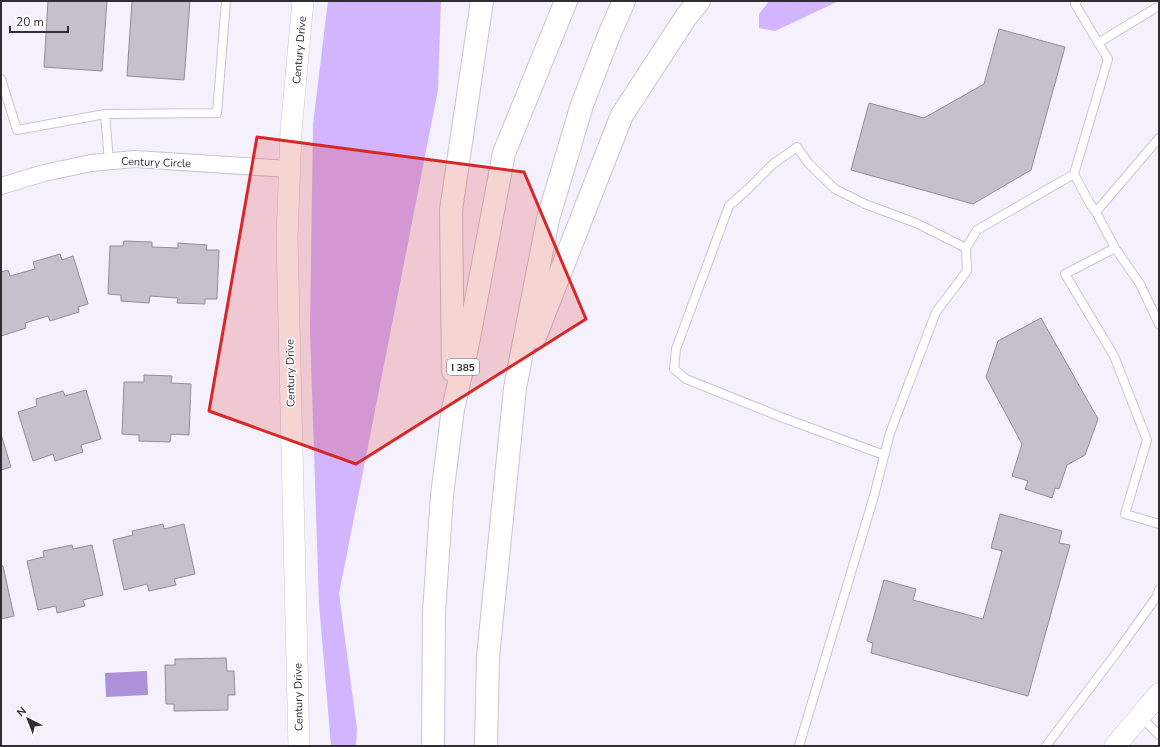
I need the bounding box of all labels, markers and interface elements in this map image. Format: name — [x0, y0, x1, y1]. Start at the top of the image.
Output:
scale bar — [10, 8, 68, 34]
text: 20 m — [16, 14, 44, 30]
street label: Century Drive — [289, 15, 310, 85]
street label: Century Circle — [121, 154, 191, 171]
street label: Century Drive — [282, 339, 299, 407]
road number: I 385 — [447, 359, 479, 375]
street label: Century Drive — [290, 663, 307, 731]
north arrow — [8, 699, 48, 739]
text: N — [14, 704, 30, 720]

